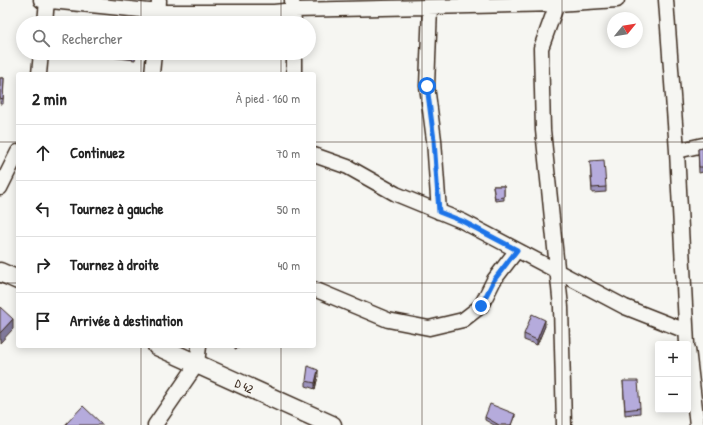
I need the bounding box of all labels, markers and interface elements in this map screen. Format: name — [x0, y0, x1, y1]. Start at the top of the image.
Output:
north arrow — [607, 12, 643, 48]
search box — [16, 16, 316, 60]
icon: search — [30, 27, 52, 49]
text: Rechercher — [62, 28, 123, 49]
route start — [418, 77, 436, 95]
text: 2 min — [32, 87, 67, 110]
text: À pied · 160 m — [236, 89, 300, 107]
icon: ahead — [32, 142, 54, 164]
text: Continuez — [70, 142, 125, 163]
text: 70 m — [276, 144, 300, 162]
icon: left — [32, 198, 54, 220]
text: Tournez à gauche — [70, 198, 163, 219]
text: 50 m — [277, 200, 300, 218]
icon: right — [32, 254, 54, 276]
text: Tournez à droite — [70, 254, 159, 275]
text: 40 m — [277, 256, 300, 274]
route end — [472, 297, 490, 315]
icon: arrive — [32, 310, 54, 332]
text: Arrivée à destination — [70, 310, 183, 331]
map controls — [655, 341, 691, 413]
button: + — [655, 341, 691, 377]
street label: D 42 — [233, 374, 257, 397]
button: − — [655, 377, 691, 413]

